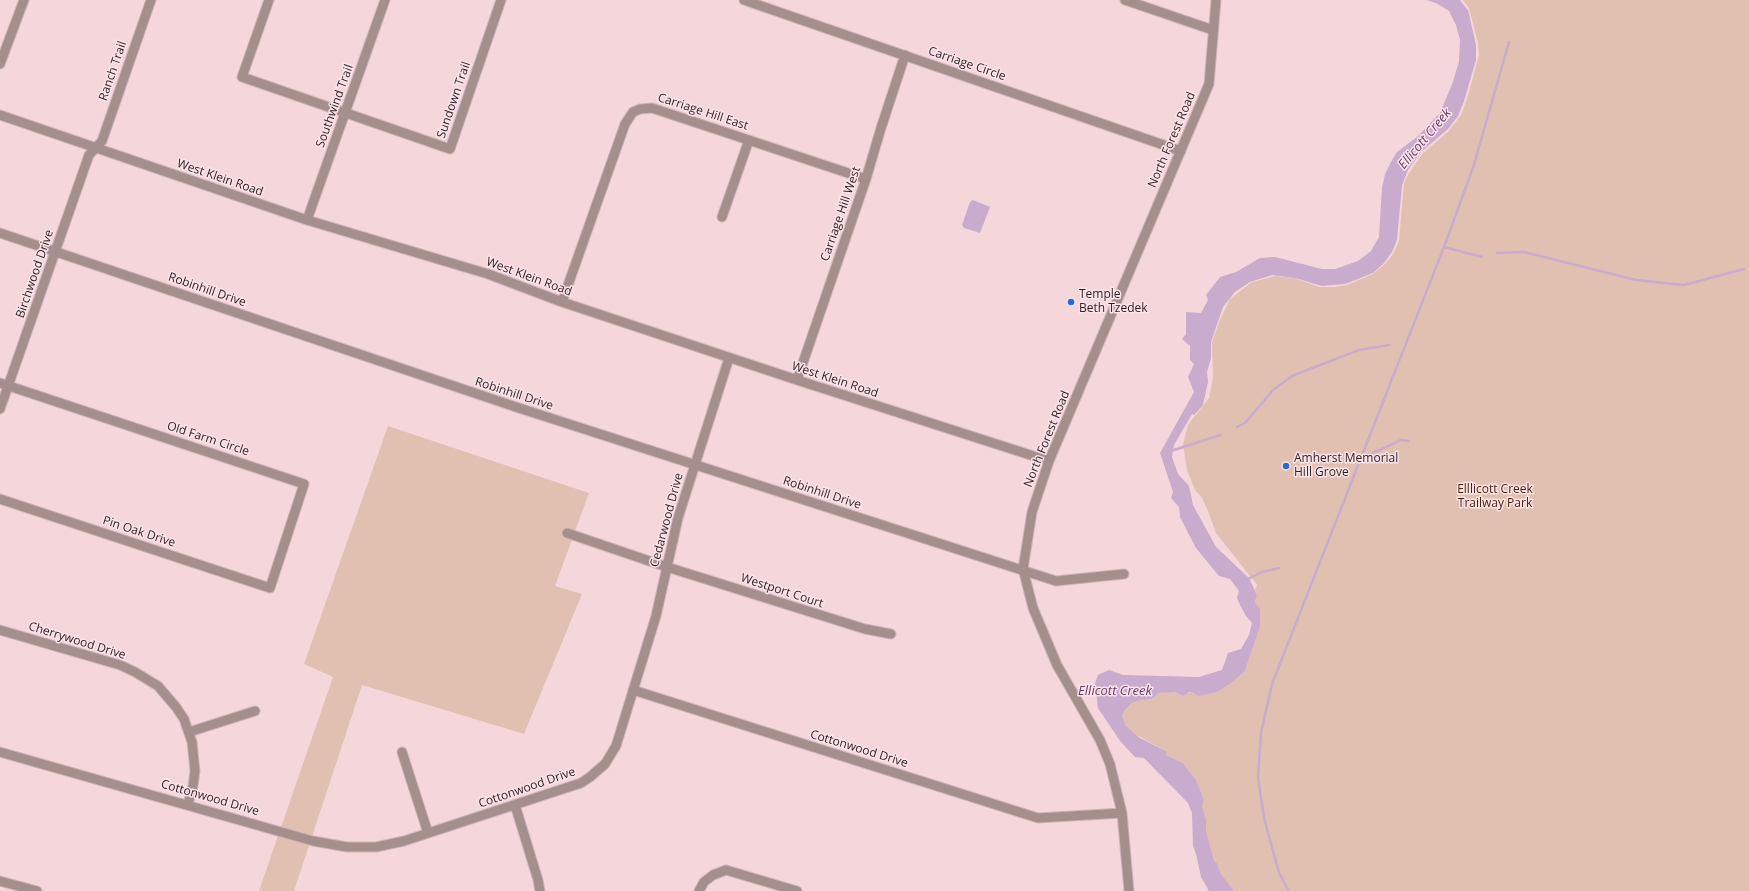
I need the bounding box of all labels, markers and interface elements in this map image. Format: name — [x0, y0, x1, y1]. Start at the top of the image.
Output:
street label: Ranch Trail — [96, 39, 130, 103]
street label: Carriage Circle — [926, 44, 1008, 84]
street label: Sundown Trail — [434, 60, 474, 140]
street label: Southwind Trail — [313, 63, 357, 149]
street label: North Forest Road — [1145, 90, 1199, 190]
street label: Carriage Hill East — [656, 91, 750, 133]
water label: Ellicott Creek — [1395, 106, 1455, 172]
street label: West Klein Road — [175, 157, 265, 199]
street label: Carriage Hill West — [818, 165, 864, 263]
street label: Birchwood Drive — [13, 228, 57, 320]
street label: West Klein Road — [484, 255, 574, 299]
street label: Robinhill Drive — [166, 270, 248, 310]
place label: Temple Beth Tzedek — [1079, 288, 1148, 316]
marker: Temple Beth Tzedek — [1066, 297, 1076, 307]
street label: West Klein Road — [790, 359, 880, 401]
street label: Robinhill Drive — [473, 375, 555, 413]
street label: North Forest Road — [1021, 389, 1073, 489]
street label: Old Farm Circle — [165, 419, 251, 459]
place label: Amherst Memorial Hill Grove — [1294, 452, 1398, 480]
marker: Amherst Memorial Hill Grove — [1281, 461, 1291, 471]
street label: Cedarwood Drive — [648, 471, 686, 569]
street label: Robinhill Drive — [781, 474, 863, 512]
park label: Elllicott Creek Trailway Park — [1457, 483, 1533, 511]
street label: Pin Oak Drive — [101, 513, 177, 551]
street label: Westport Court — [739, 571, 825, 611]
street label: Cherrywood Drive — [27, 619, 127, 663]
water label: Ellicott Creek — [1078, 683, 1152, 699]
street label: Cottonwood Drive — [808, 727, 910, 771]
street label: Cottonwood Drive — [477, 765, 577, 811]
street label: Cottonwood Drive — [159, 777, 261, 819]

